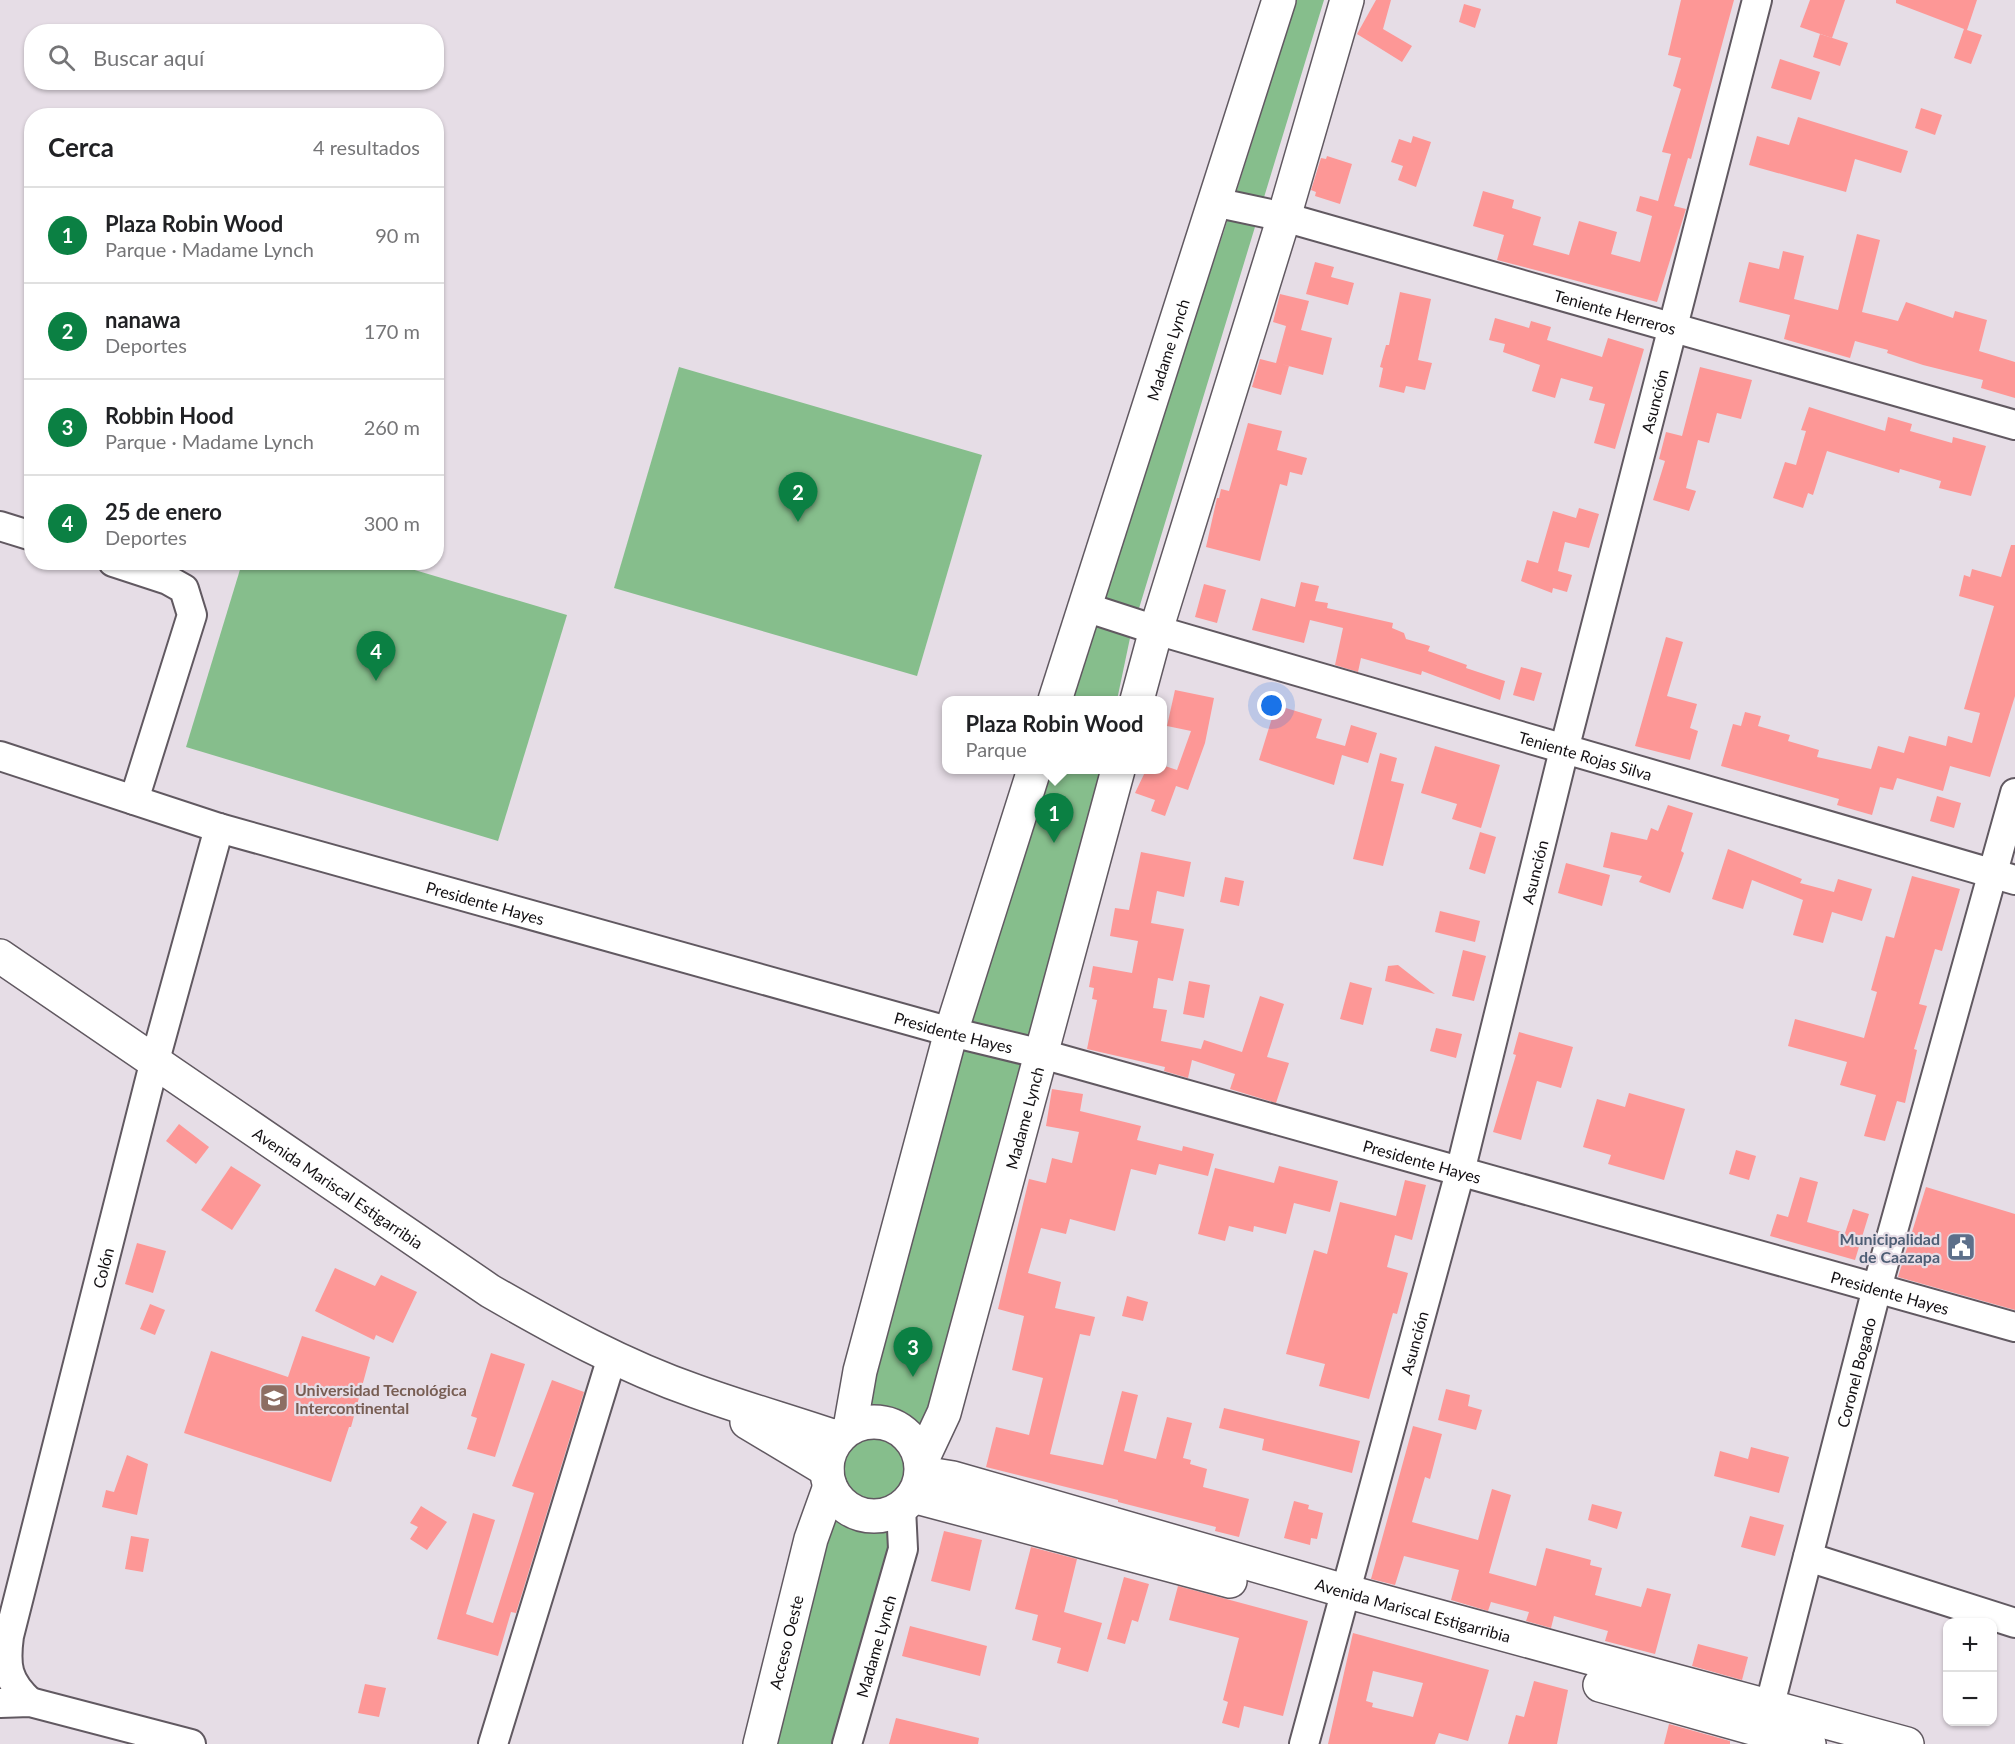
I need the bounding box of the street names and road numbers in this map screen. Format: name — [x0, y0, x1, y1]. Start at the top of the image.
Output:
street label: Teniente Herreros — [1552, 285, 1679, 338]
street label: Madame Lynch — [1142, 296, 1192, 403]
street label: Asunción — [1637, 367, 1671, 435]
street label: Teniente Rojas Silva — [1517, 727, 1654, 783]
street label: Asunción — [1517, 838, 1551, 906]
street label: Presidente Hayes — [424, 877, 547, 928]
street label: Presidente Hayes — [892, 1007, 1015, 1056]
street label: Madame Lynch — [1001, 1064, 1047, 1171]
street label: Avenida Mariscal Estigarribia — [250, 1123, 427, 1252]
street label: Presidente Hayes — [1361, 1135, 1484, 1186]
street label: Colón — [88, 1245, 117, 1290]
street label: Presidente Hayes — [1829, 1266, 1952, 1318]
street label: Asunción — [1396, 1309, 1431, 1377]
street label: Coronel Bogado — [1832, 1315, 1879, 1429]
street label: Avenida Mariscal Estigarribia — [1313, 1574, 1513, 1645]
street label: Acceso Oeste — [764, 1593, 806, 1691]
street label: Madame Lynch — [851, 1593, 899, 1699]

